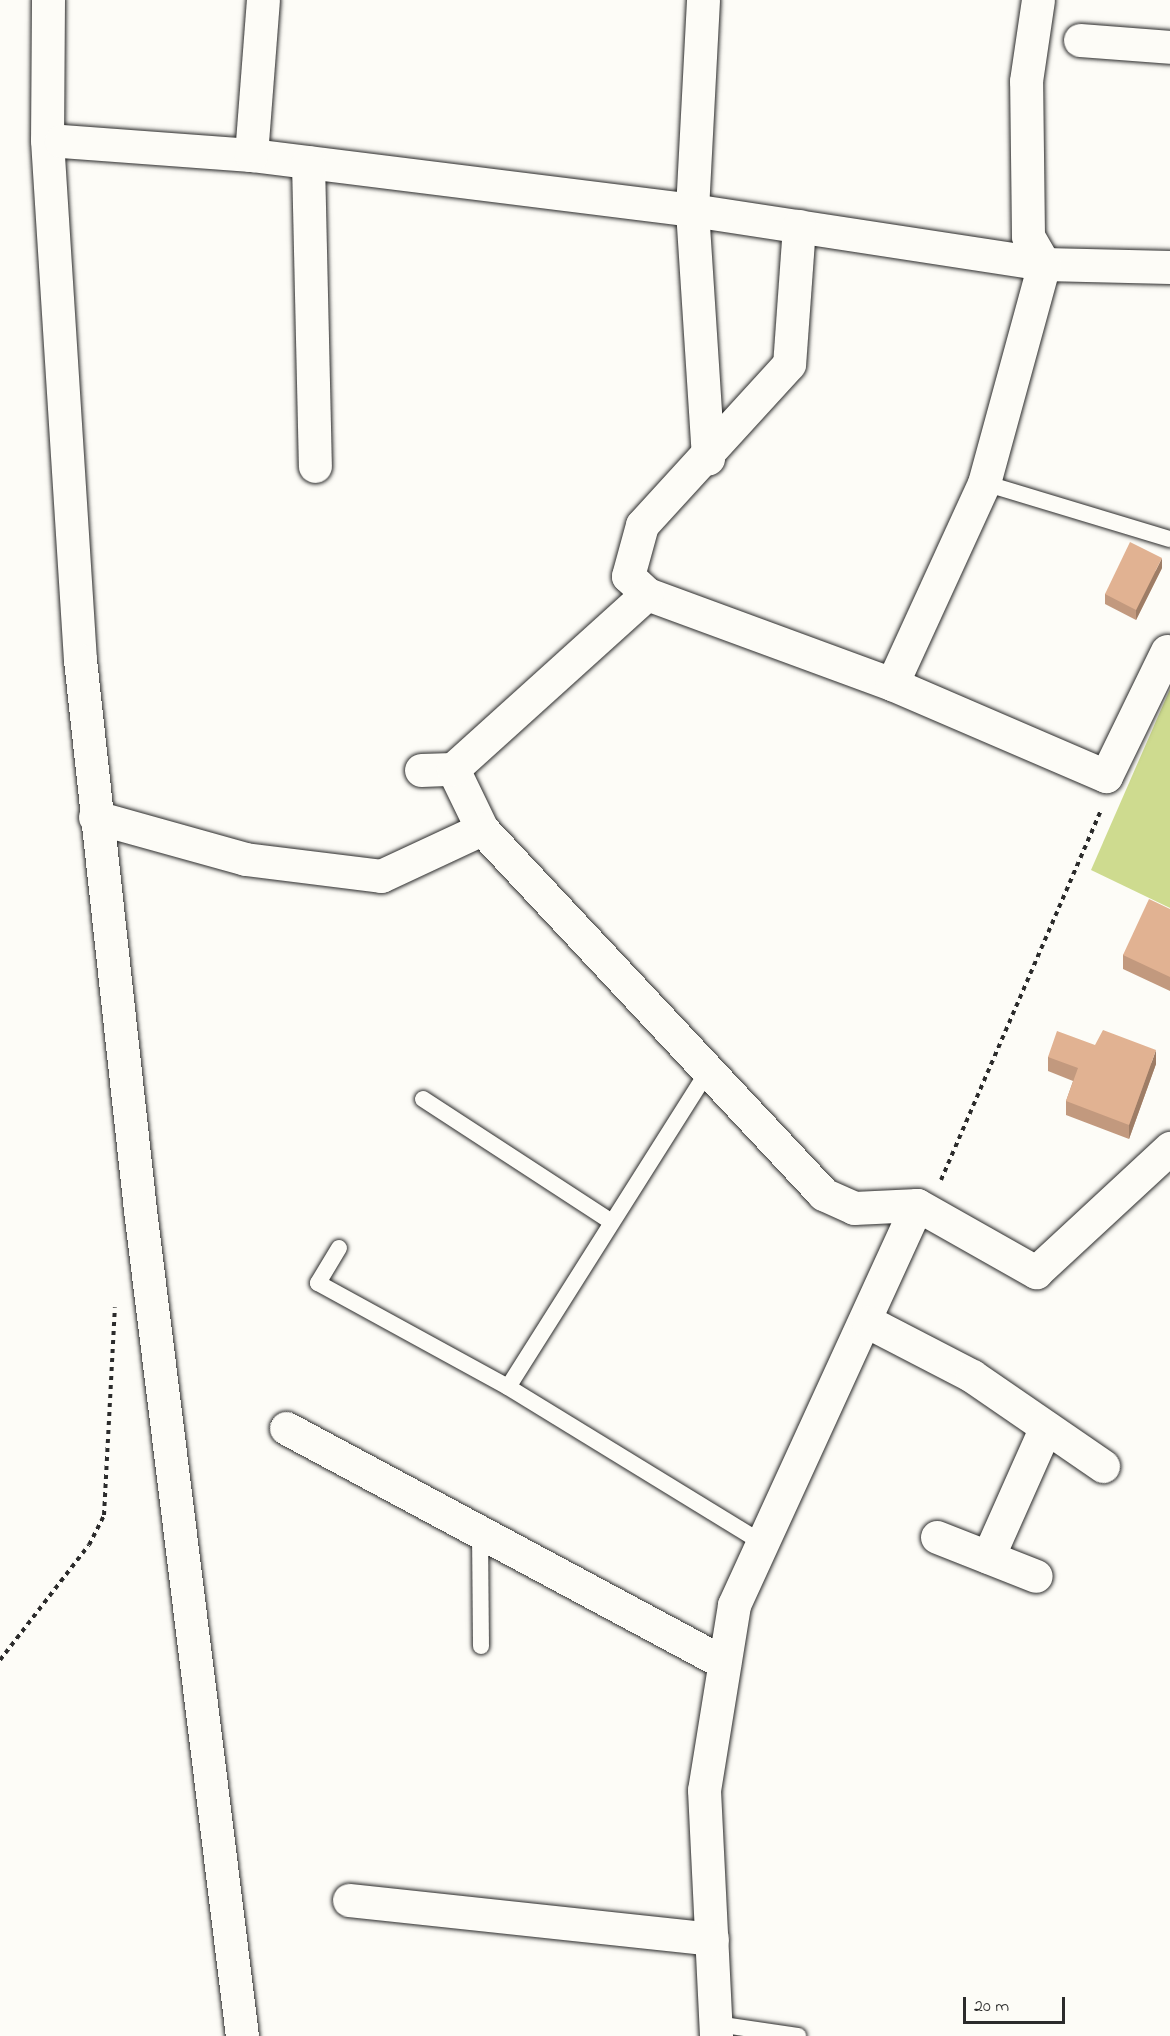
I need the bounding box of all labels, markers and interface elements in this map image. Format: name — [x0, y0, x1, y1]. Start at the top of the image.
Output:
scale bar — [966, 1985, 1068, 2023]
text: 20 m — [974, 1994, 1009, 2020]

